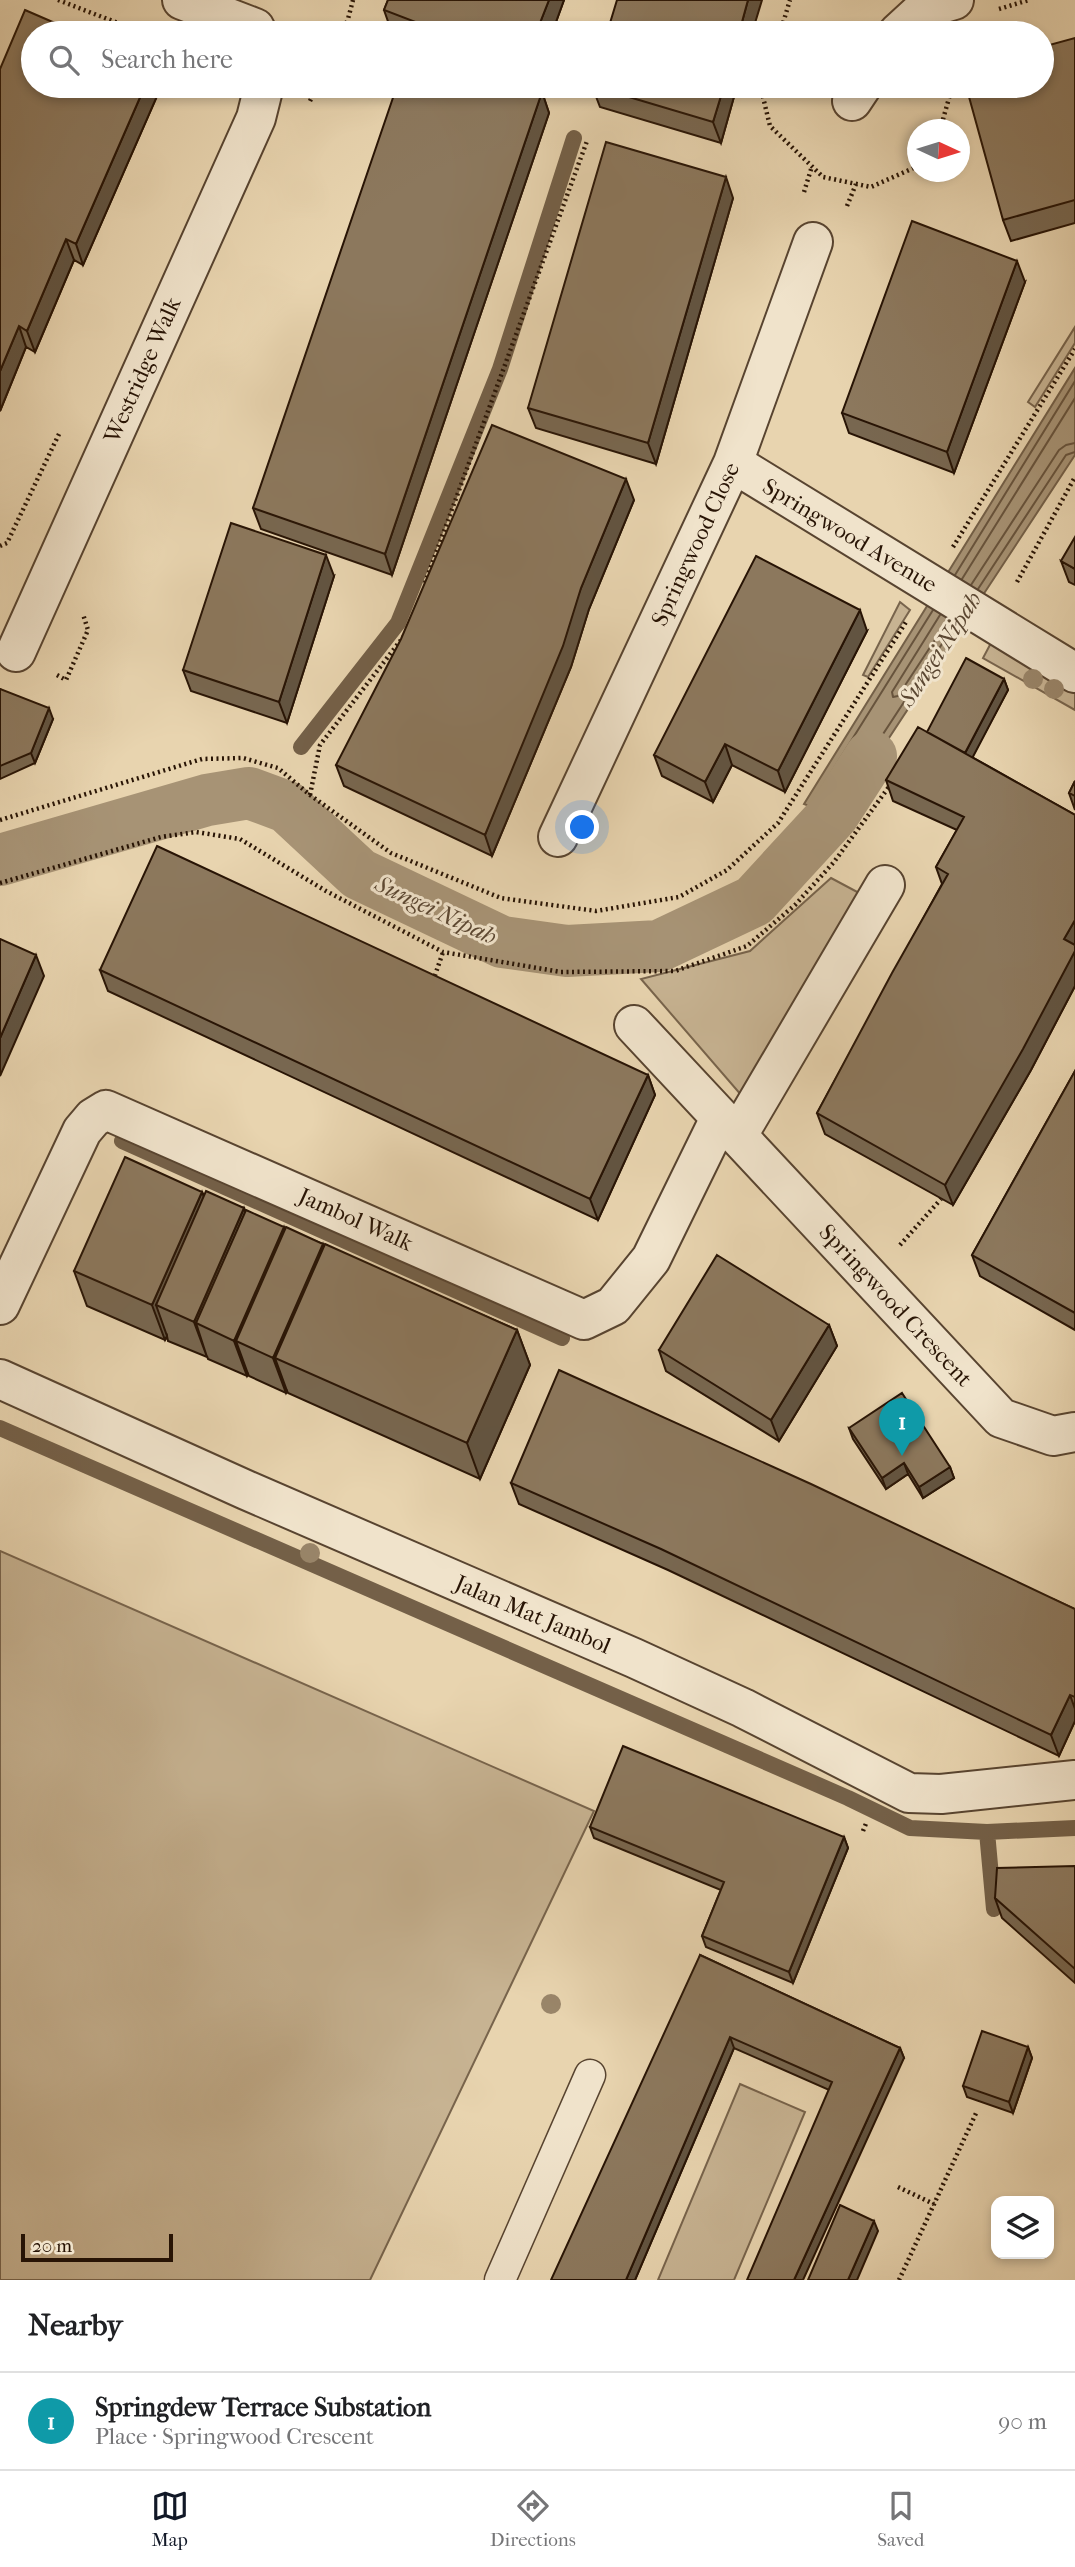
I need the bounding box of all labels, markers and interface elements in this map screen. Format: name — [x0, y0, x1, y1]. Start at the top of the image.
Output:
search box — [21, 21, 1054, 98]
icon: search — [45, 41, 83, 79]
text: Search here — [101, 44, 233, 75]
north arrow — [907, 119, 970, 182]
street label: Westridge Walk — [98, 292, 187, 448]
street label: Springwood Close — [646, 458, 745, 630]
street label: Springwood Avenue — [758, 473, 942, 598]
water label: Sungei Nipah — [892, 586, 987, 712]
your location — [565, 810, 599, 844]
water label: Sungei Nipah — [370, 869, 501, 950]
street label: Jambol Walk — [293, 1181, 418, 1257]
street label: Springwood Crescent — [813, 1219, 978, 1392]
pin: 1 — [879, 1398, 925, 1456]
street label: Jalan Mat Jambol — [449, 1569, 615, 1660]
map controls — [991, 2196, 1054, 2259]
button: layers — [991, 2196, 1054, 2259]
scale bar — [21, 2231, 173, 2263]
text: 20 m — [32, 2235, 72, 2257]
text: Nearby — [28, 2308, 123, 2343]
text: Springdew Terrace Substation — [95, 2392, 431, 2423]
text: 1 — [47, 2408, 55, 2435]
text: 90 m — [998, 2408, 1047, 2435]
text: Place · Springwood Crescent — [95, 2423, 374, 2450]
tab: Map — [151, 2487, 189, 2551]
tab: Directions — [490, 2487, 576, 2551]
tab: Saved — [877, 2487, 924, 2551]

